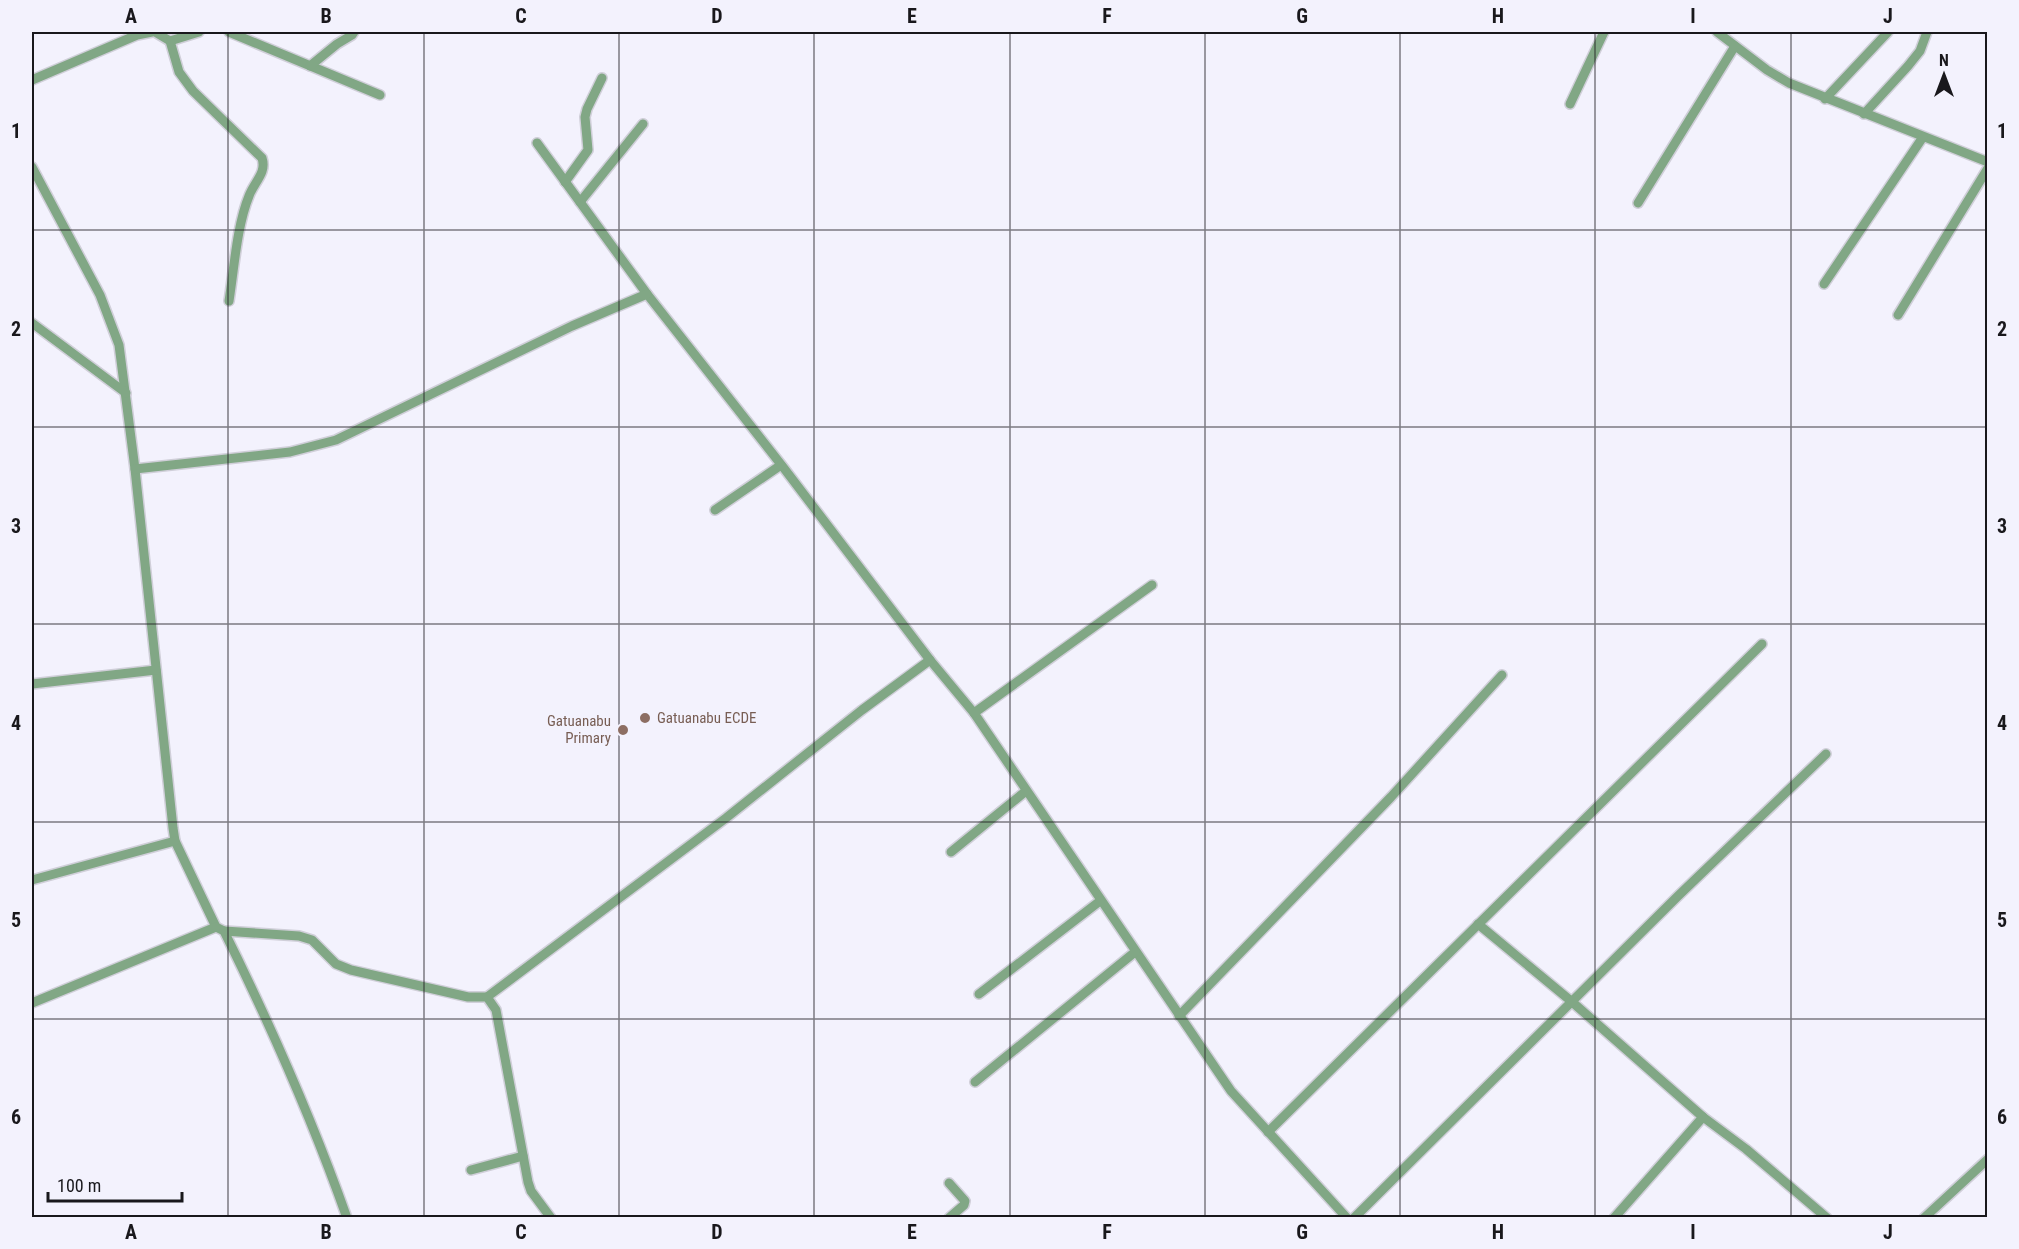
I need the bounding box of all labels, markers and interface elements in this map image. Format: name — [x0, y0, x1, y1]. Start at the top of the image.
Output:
text: A — [125, 4, 137, 28]
text: B — [320, 4, 332, 28]
text: C — [515, 4, 527, 28]
text: D — [711, 4, 723, 28]
text: E — [907, 4, 917, 28]
text: F — [1102, 4, 1112, 28]
text: G — [1296, 4, 1308, 28]
text: H — [1492, 4, 1504, 28]
text: I — [1690, 4, 1696, 28]
text: J — [1883, 4, 1893, 28]
north arrow — [1914, 45, 1974, 105]
text: N — [1939, 51, 1949, 70]
text: 1 — [11, 119, 21, 143]
text: 1 — [1997, 119, 2007, 143]
text: 2 — [11, 317, 21, 341]
text: 2 — [1997, 317, 2007, 341]
text: 3 — [11, 514, 21, 538]
text: 3 — [1997, 514, 2007, 538]
place label: Gatuanabu ECDE — [657, 709, 756, 727]
text: 4 — [11, 711, 21, 735]
marker: Gatuanabu ECDE — [638, 711, 652, 725]
text: 4 — [1997, 711, 2007, 735]
place label: Gatuanabu Primary — [547, 712, 611, 747]
marker: Gatuanabu Primary — [616, 723, 630, 737]
text: 5 — [11, 908, 21, 932]
text: 5 — [1997, 908, 2007, 932]
text: 6 — [11, 1105, 21, 1129]
text: 6 — [1997, 1105, 2007, 1129]
scale bar — [48, 1165, 182, 1203]
text: 100 m — [57, 1175, 101, 1196]
text: A — [125, 1220, 137, 1244]
text: B — [320, 1220, 332, 1244]
text: C — [515, 1220, 527, 1244]
text: D — [711, 1220, 723, 1244]
text: E — [907, 1220, 917, 1244]
text: F — [1102, 1220, 1112, 1244]
text: G — [1296, 1220, 1308, 1244]
text: H — [1492, 1220, 1504, 1244]
text: I — [1690, 1220, 1696, 1244]
text: J — [1883, 1220, 1893, 1244]

